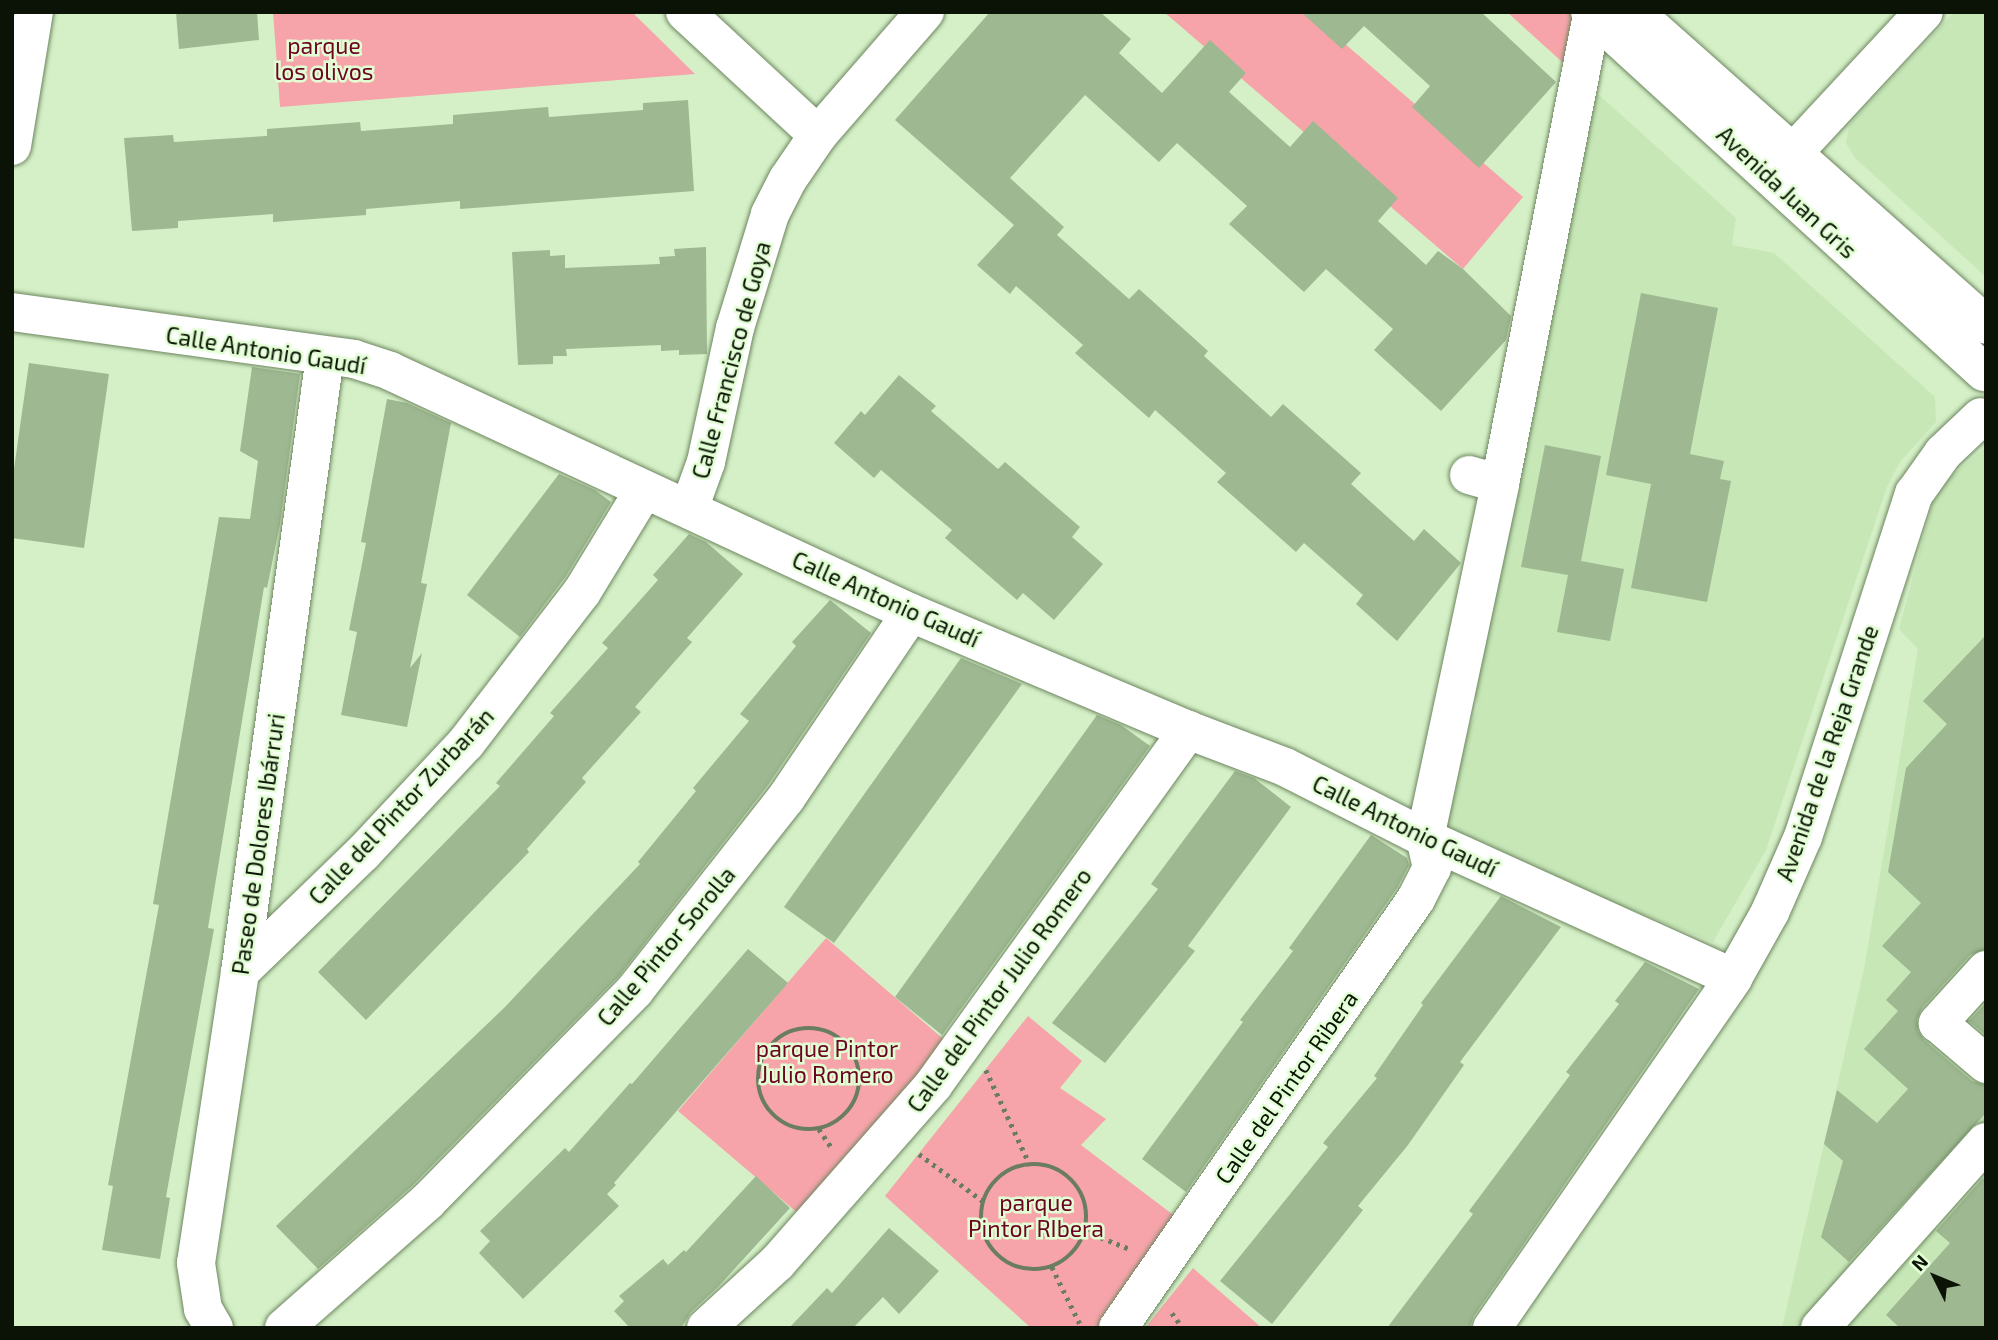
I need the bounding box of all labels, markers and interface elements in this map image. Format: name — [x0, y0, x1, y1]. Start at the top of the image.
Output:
park label: parque los olivos — [274, 31, 374, 85]
street label: Avenida Juan Gris — [1711, 120, 1863, 264]
street label: Calle Francisco de Goya — [686, 238, 776, 482]
street label: Calle Antonio Gaudí — [164, 321, 368, 379]
street label: Calle Antonio Gaudí — [788, 545, 984, 653]
street label: Avenida de la Reja Grande — [1770, 622, 1884, 884]
street label: Calle del Pintor Zurbarán — [302, 702, 500, 910]
street label: Paseo de Dolores Ibárruri — [226, 712, 290, 976]
street label: Calle Antonio Gaudí — [1308, 769, 1502, 883]
street label: Calle Pintor Sorolla — [591, 861, 741, 1031]
street label: Calle del Pintor Julio Romero — [901, 862, 1097, 1118]
street label: Calle del Pintor Ribera — [1209, 985, 1363, 1189]
park label: parque Pintor Julio Romero — [756, 1034, 898, 1088]
park label: parque Pintor RIbera — [968, 1188, 1104, 1242]
north arrow — [1900, 1242, 1970, 1312]
text: N — [1906, 1249, 1932, 1275]

